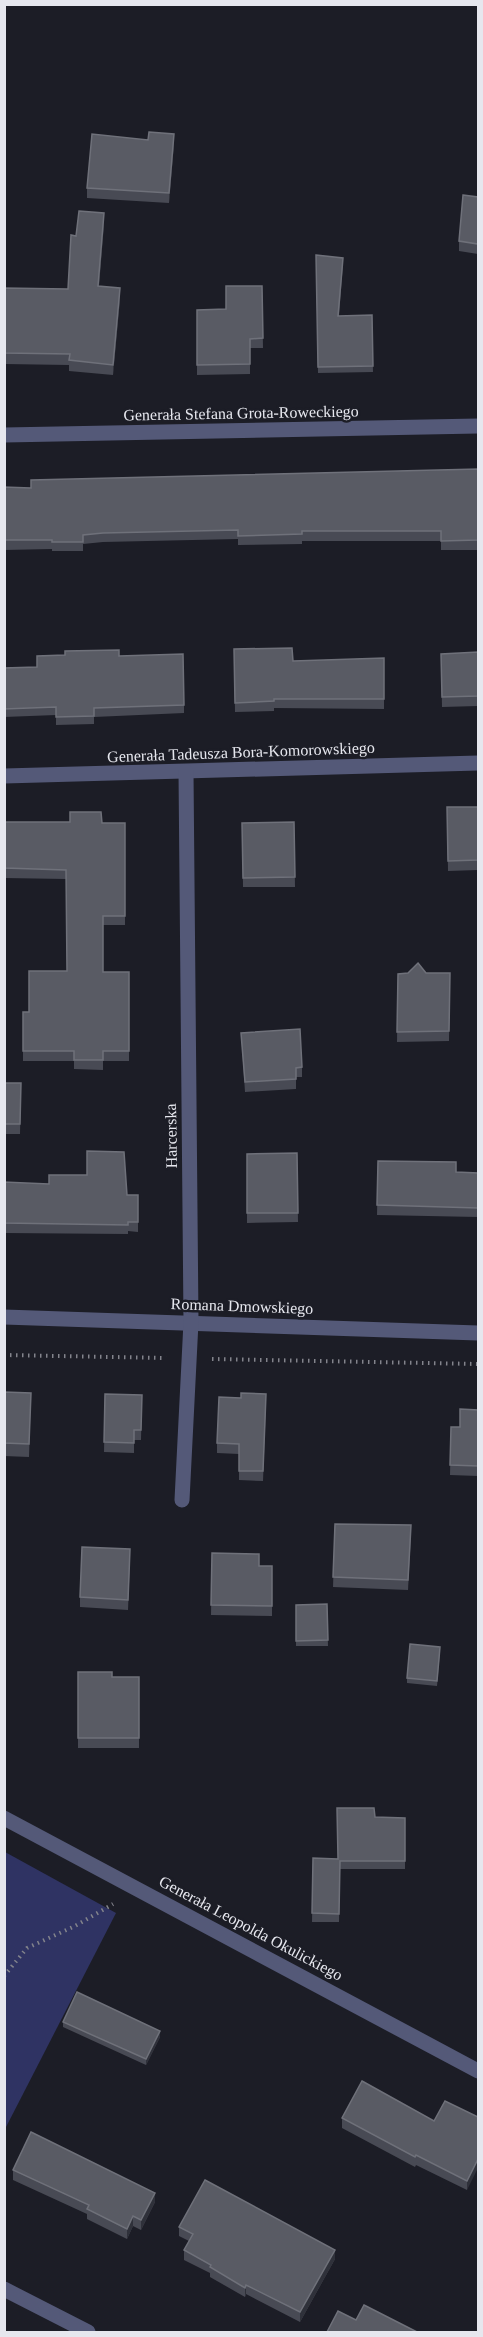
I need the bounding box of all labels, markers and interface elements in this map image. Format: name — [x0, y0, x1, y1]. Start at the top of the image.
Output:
street label: Generała Stefana Grota-Roweckiego — [123, 402, 359, 425]
street label: Generała Tadeusza Bora-Komorowskiego — [107, 739, 375, 766]
street label: Harcerska — [162, 1103, 180, 1169]
street label: Romana Dmowskiego — [170, 1295, 314, 1318]
street label: Generała Leopolda Okulickiego — [156, 1872, 346, 1985]

